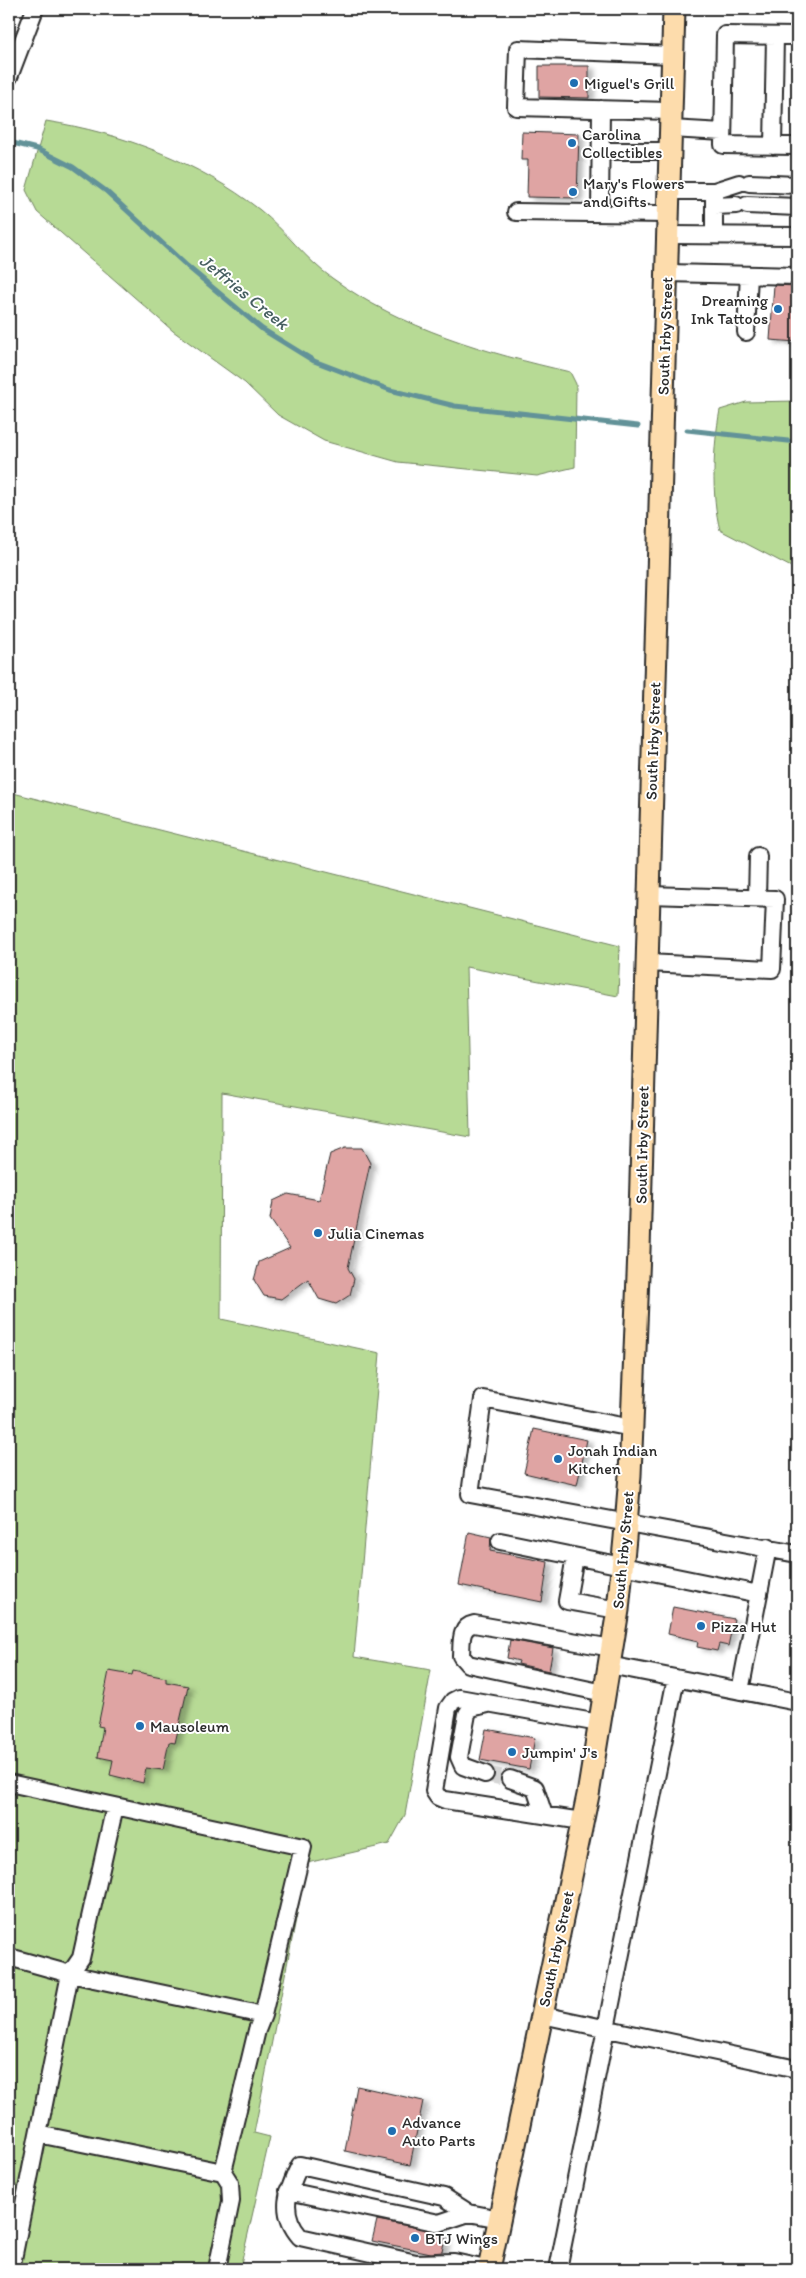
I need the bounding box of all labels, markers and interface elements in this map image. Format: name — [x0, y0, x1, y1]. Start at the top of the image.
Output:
place label: Miguel's Grill — [584, 74, 675, 93]
marker: Miguel's Grill — [568, 77, 580, 89]
place label: Carolina Collectibles — [582, 125, 662, 162]
marker: Carolina Collectibles — [566, 137, 578, 149]
place label: Mary's Flowers and Gifts — [583, 174, 684, 211]
marker: Mary's Flowers and Gifts — [567, 186, 579, 198]
water label: Jeffries Creek — [195, 249, 294, 336]
street label: South Irby Street — [653, 277, 677, 395]
place label: Dreaming Ink Tattoos — [691, 291, 769, 328]
marker: Dreaming Ink Tattoos — [772, 303, 784, 315]
street label: South Irby Street — [641, 682, 665, 800]
street label: South Irby Street — [631, 1086, 653, 1204]
place label: Julia Cinemas — [328, 1224, 424, 1243]
marker: Julia Cinemas — [312, 1227, 324, 1239]
place label: Jonah Indian Kitchen — [568, 1441, 658, 1478]
marker: Jonah Indian Kitchen — [552, 1453, 564, 1465]
street label: South Irby Street — [608, 1490, 638, 1610]
place label: Pizza Hut — [711, 1617, 776, 1636]
marker: Pizza Hut — [695, 1620, 707, 1632]
place label: Mausoleum — [150, 1717, 230, 1736]
marker: Mausoleum — [134, 1720, 146, 1732]
place label: Jumpin' J's — [522, 1743, 598, 1762]
marker: Jumpin' J's — [506, 1746, 518, 1758]
street label: South Irby Street — [534, 1889, 578, 2009]
place label: Advance Auto Parts — [402, 2113, 475, 2150]
marker: Advance Auto Parts — [386, 2125, 398, 2137]
place label: BTJ Wings — [425, 2229, 498, 2248]
marker: BTJ Wings — [409, 2232, 421, 2244]

